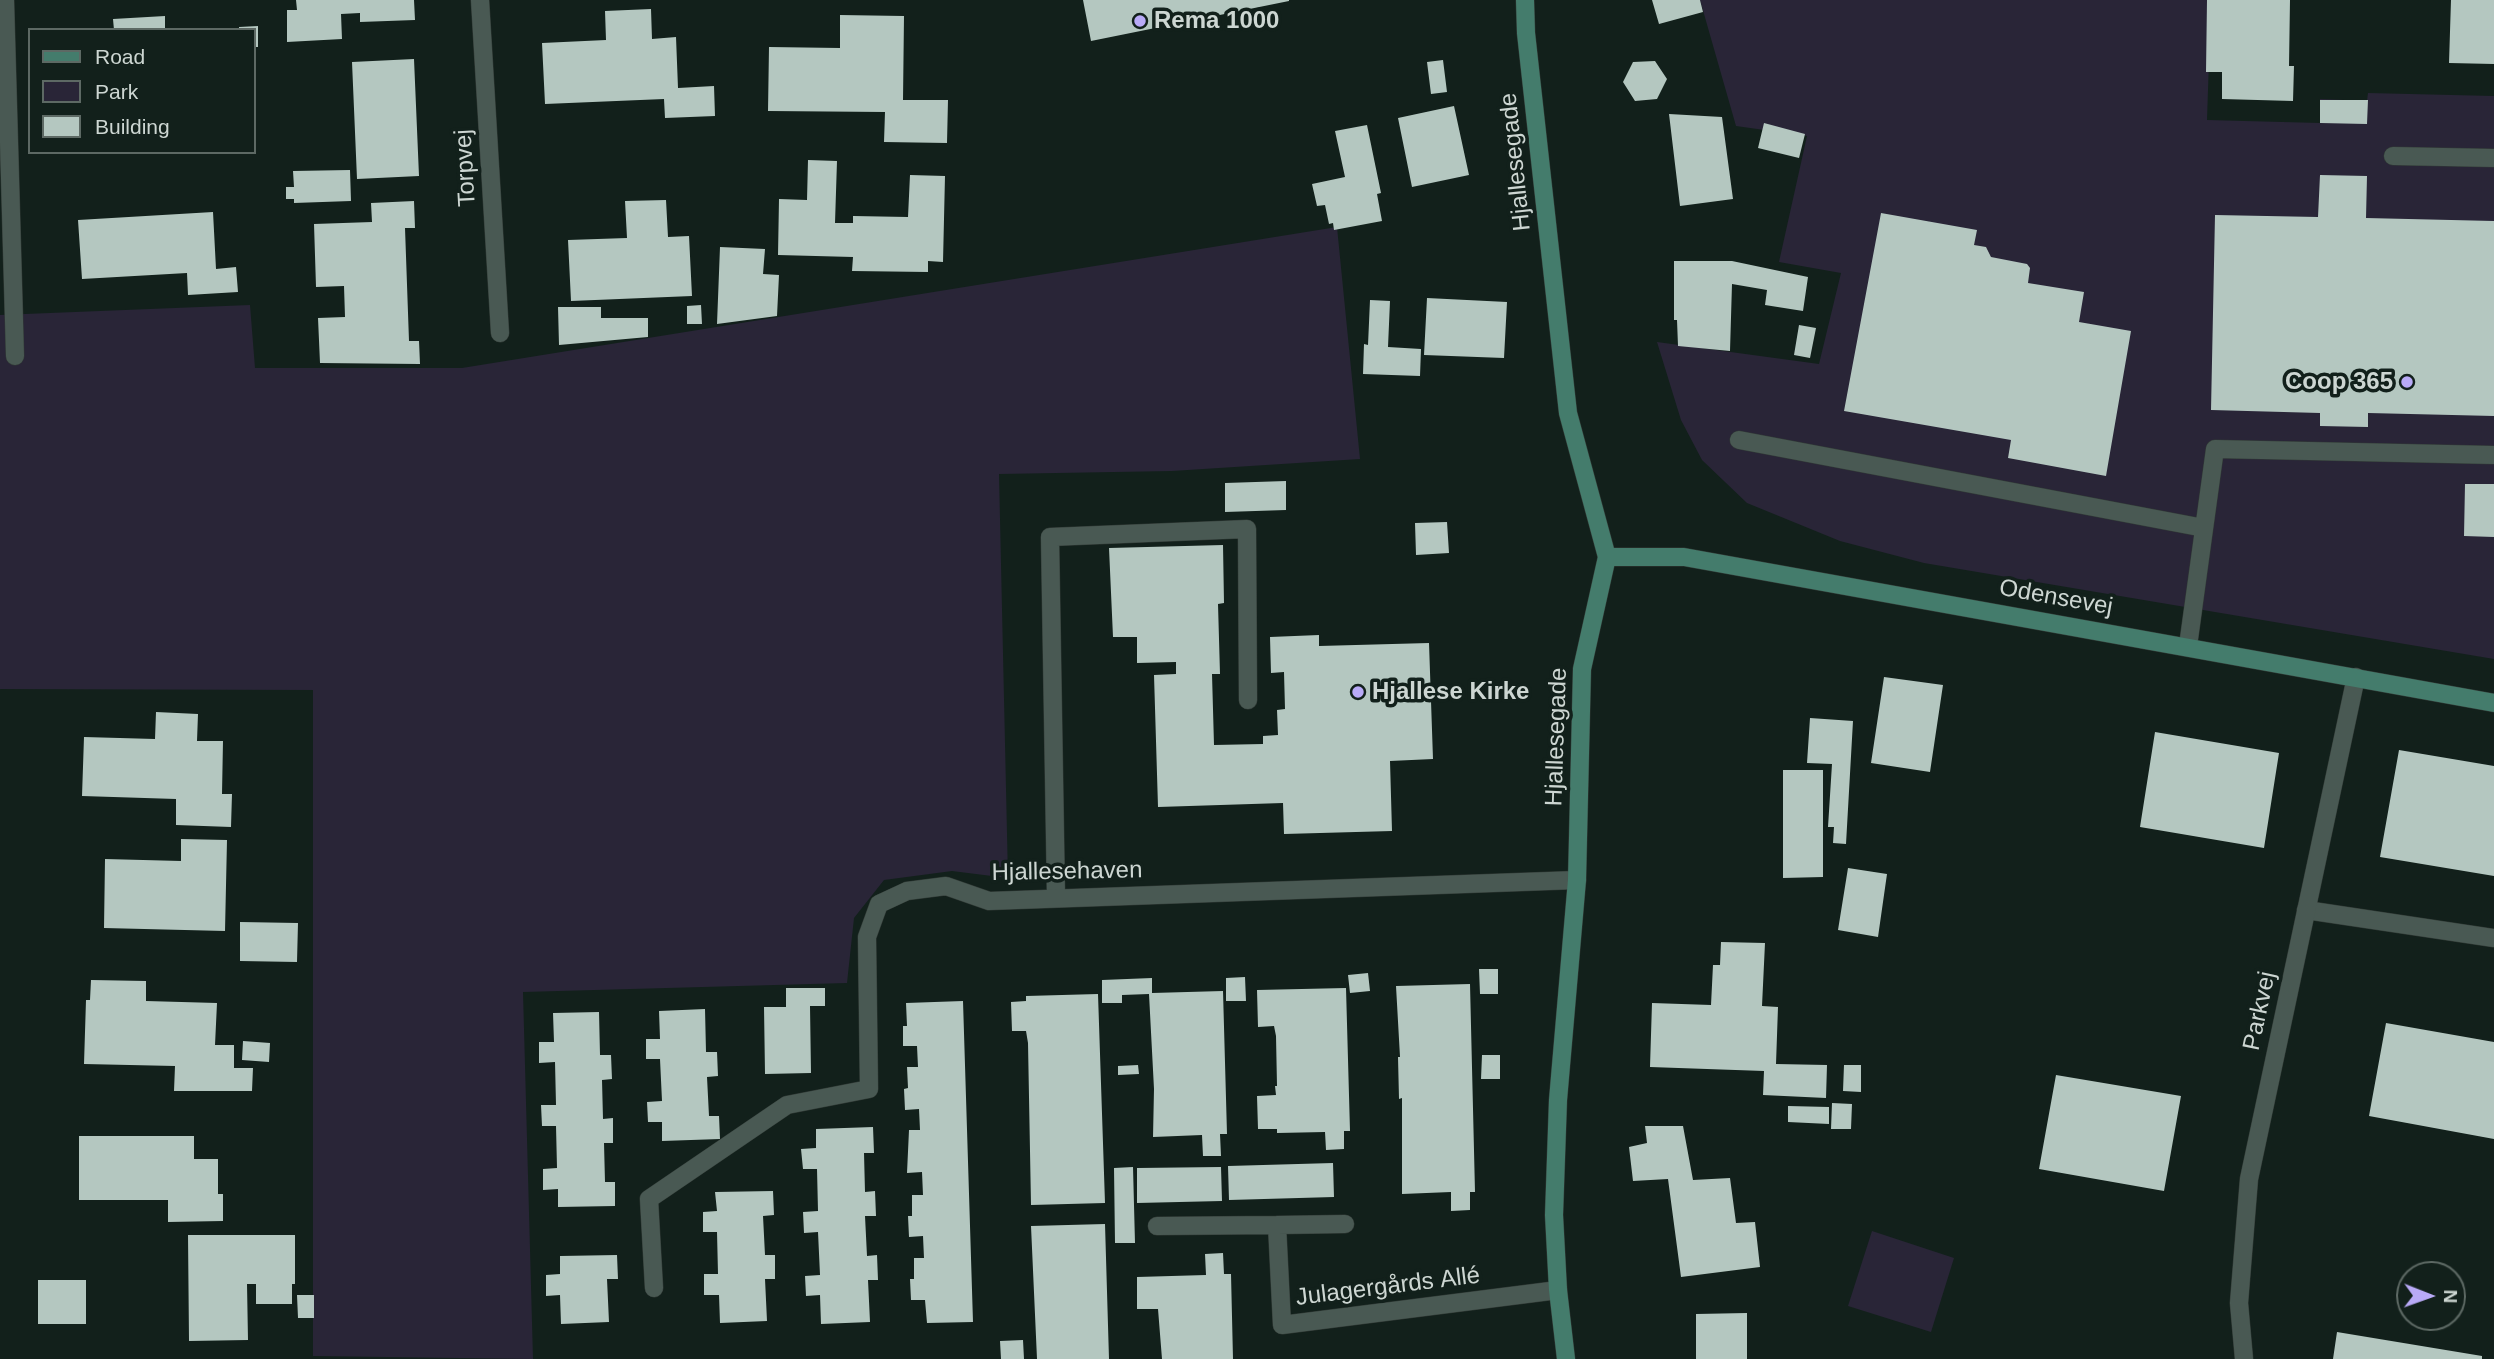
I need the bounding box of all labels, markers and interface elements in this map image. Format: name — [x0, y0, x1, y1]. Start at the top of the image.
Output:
place label: Rema 1000 — [1154, 7, 1279, 35]
marker: Rema 1000 — [1132, 13, 1148, 29]
legend — [28, 28, 256, 154]
text: Road — [95, 45, 145, 68]
text: Park — [95, 80, 138, 103]
street label: Hjallesegade — [1494, 91, 1538, 233]
text: Building — [95, 115, 170, 138]
street label: Torpvej — [450, 129, 482, 207]
place label: Coop 365 — [2285, 368, 2393, 396]
marker: Coop 365 — [2399, 374, 2415, 390]
street label: Odensevej — [1997, 574, 2115, 622]
street label: Hjallesegade — [1540, 667, 1574, 807]
place label: Hjallese Kirke — [1372, 678, 1529, 706]
marker: Hjallese Kirke — [1350, 684, 1366, 700]
street label: Hjallesehaven — [991, 856, 1143, 888]
street label: Parkvej — [2238, 969, 2282, 1053]
street label: Julagergårds Allé — [1294, 1261, 1482, 1313]
north arrow — [2396, 1261, 2466, 1331]
text: N — [2440, 1289, 2461, 1303]

